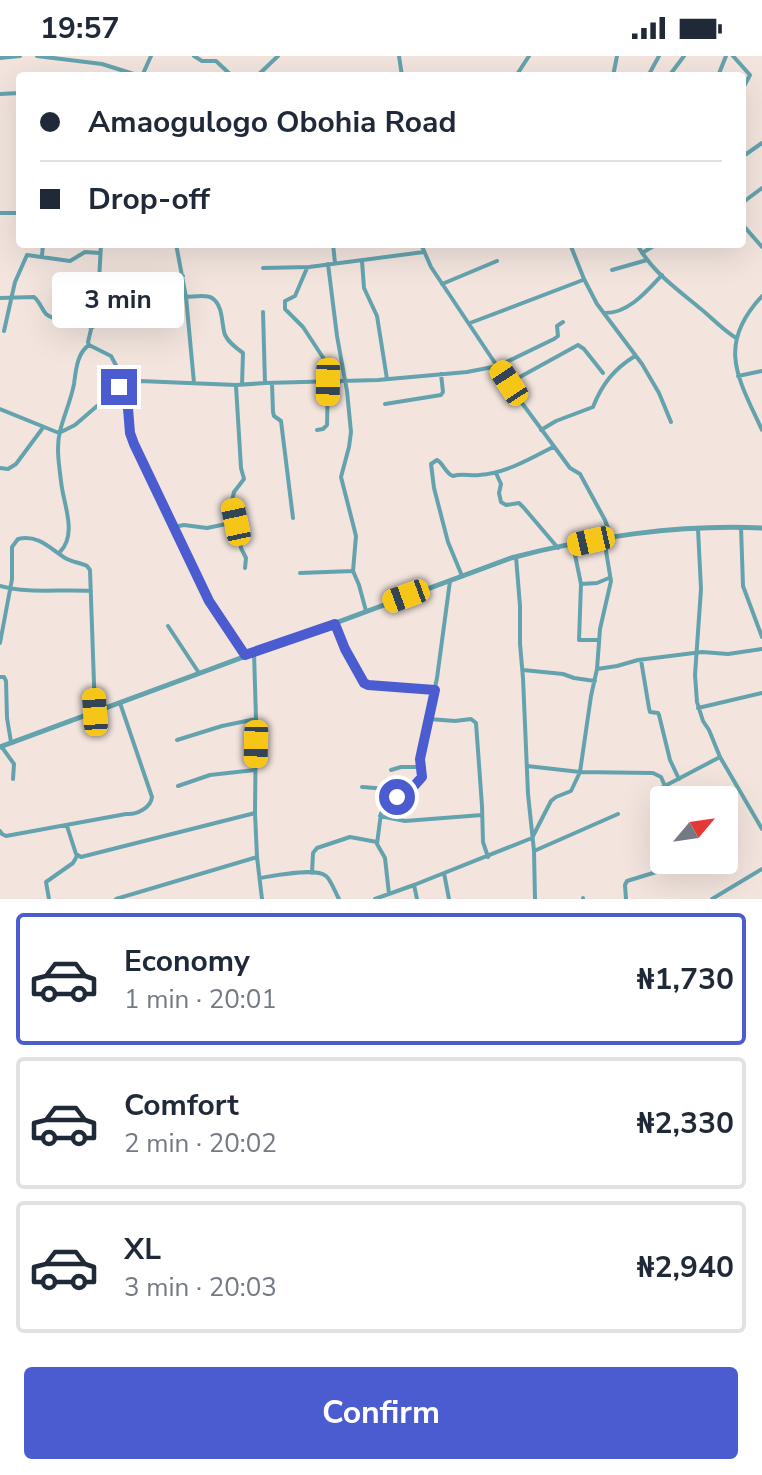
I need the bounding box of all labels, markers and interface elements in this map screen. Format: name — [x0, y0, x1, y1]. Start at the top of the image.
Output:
text: 19:57 — [40, 8, 119, 49]
text: Amaogulogo Obohia Road — [88, 102, 456, 143]
text: Drop-off — [88, 179, 210, 220]
callout: 3 min — [53, 271, 185, 327]
text: 3 min — [84, 282, 152, 317]
car — [486, 356, 532, 410]
car — [316, 358, 340, 406]
route end — [101, 369, 137, 405]
car — [219, 496, 253, 548]
car — [565, 524, 617, 558]
car — [379, 577, 433, 615]
car — [81, 687, 109, 737]
car — [244, 720, 268, 768]
route start — [379, 779, 415, 815]
north arrow — [650, 786, 738, 874]
map controls — [650, 786, 738, 874]
text: Economy — [124, 941, 250, 982]
icon: car — [28, 943, 100, 1015]
text: ₦1,730 — [637, 959, 734, 1000]
text: 1 min · 20:01 — [124, 982, 277, 1017]
text: Comfort — [124, 1085, 239, 1126]
icon: car — [28, 1087, 100, 1159]
text: ₦2,330 — [637, 1103, 734, 1144]
text: 2 min · 20:02 — [124, 1126, 277, 1161]
text: XL — [124, 1229, 161, 1270]
icon: car — [28, 1231, 100, 1303]
text: ₦2,940 — [637, 1247, 734, 1288]
text: 3 min · 20:03 — [124, 1270, 277, 1305]
button: Confirm — [24, 1367, 738, 1459]

